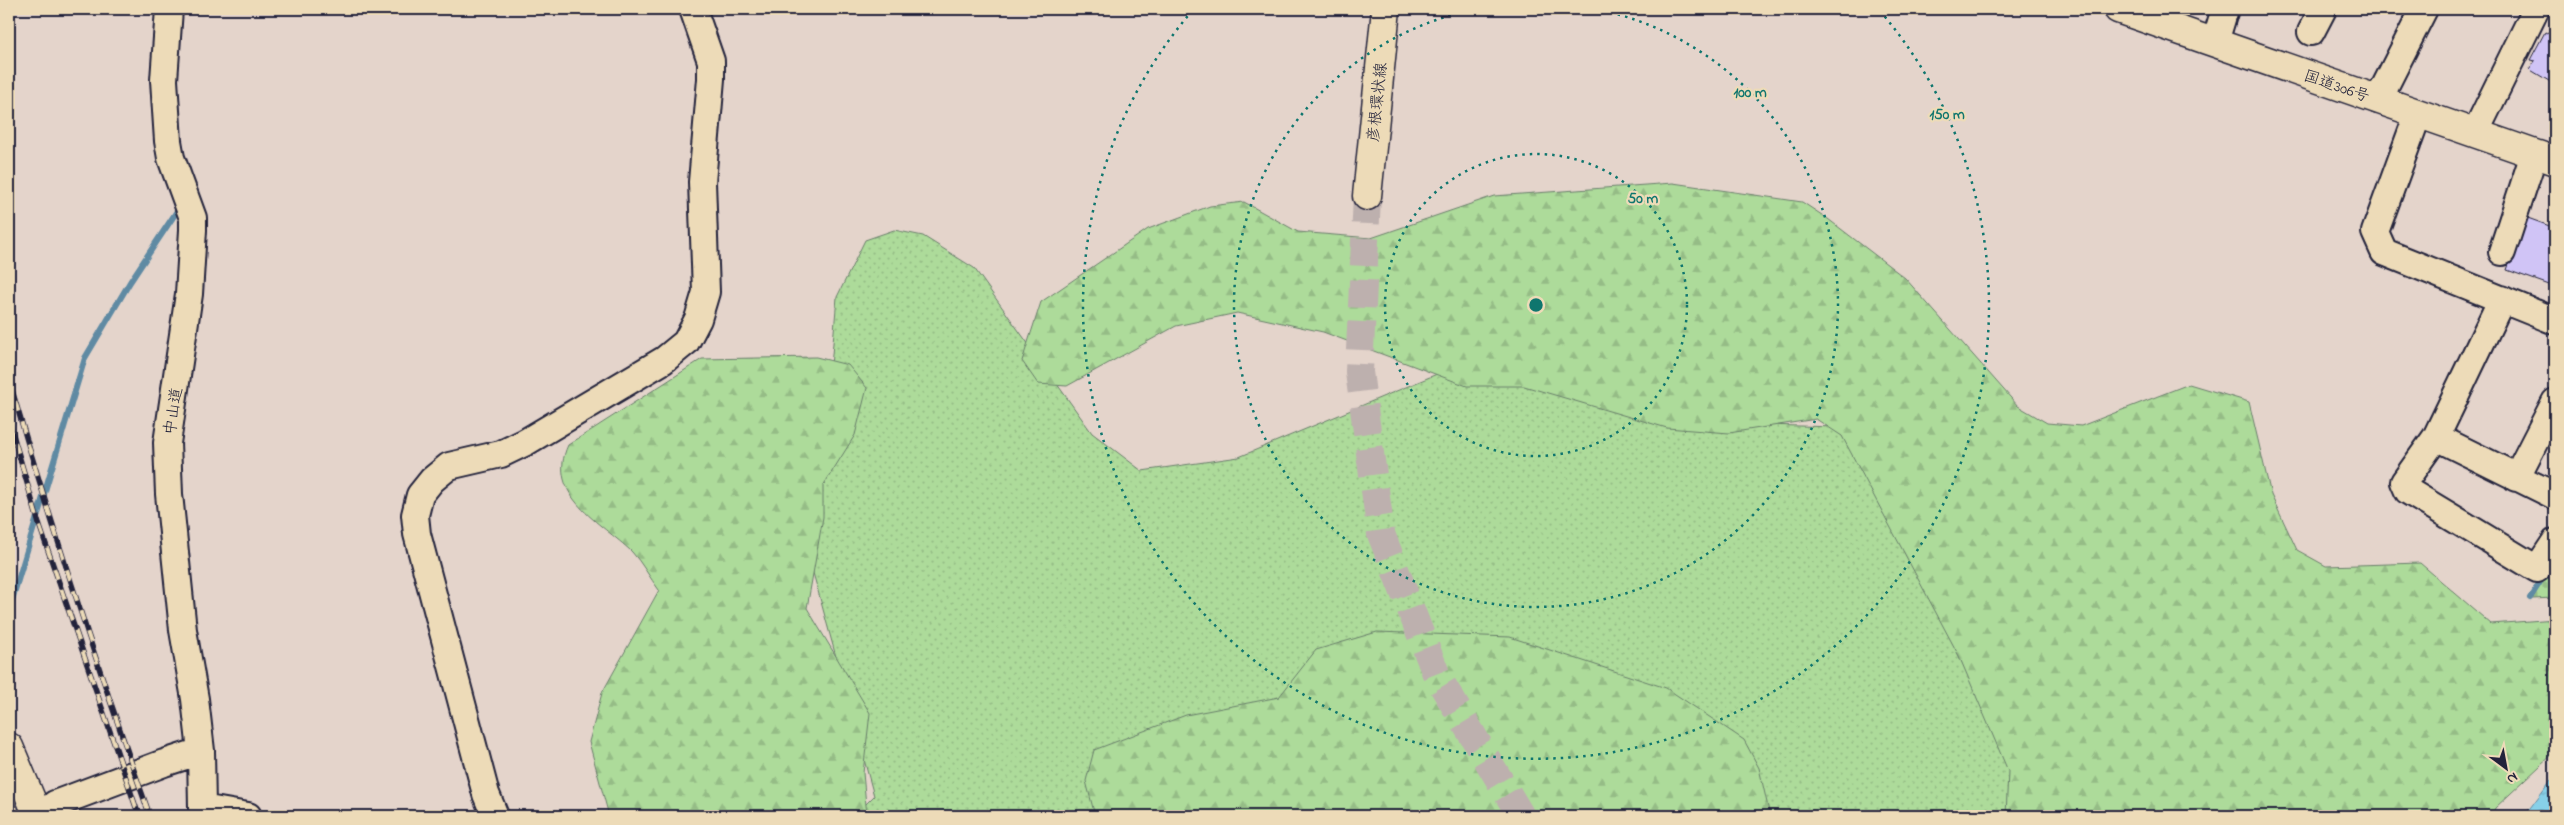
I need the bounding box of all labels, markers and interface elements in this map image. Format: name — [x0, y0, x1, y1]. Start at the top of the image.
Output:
street label: 彦根環状線 — [1362, 61, 1394, 143]
street label: 国道306号 — [2300, 64, 2373, 109]
text: 100 m — [1733, 82, 1767, 104]
text: 150 m — [1929, 104, 1965, 126]
text: 50 m — [1628, 188, 1659, 210]
centre of rings — [1527, 296, 1545, 314]
street label: 中山道 — [158, 386, 190, 437]
north arrow — [2482, 742, 2532, 792]
text: N — [2503, 766, 2522, 789]

